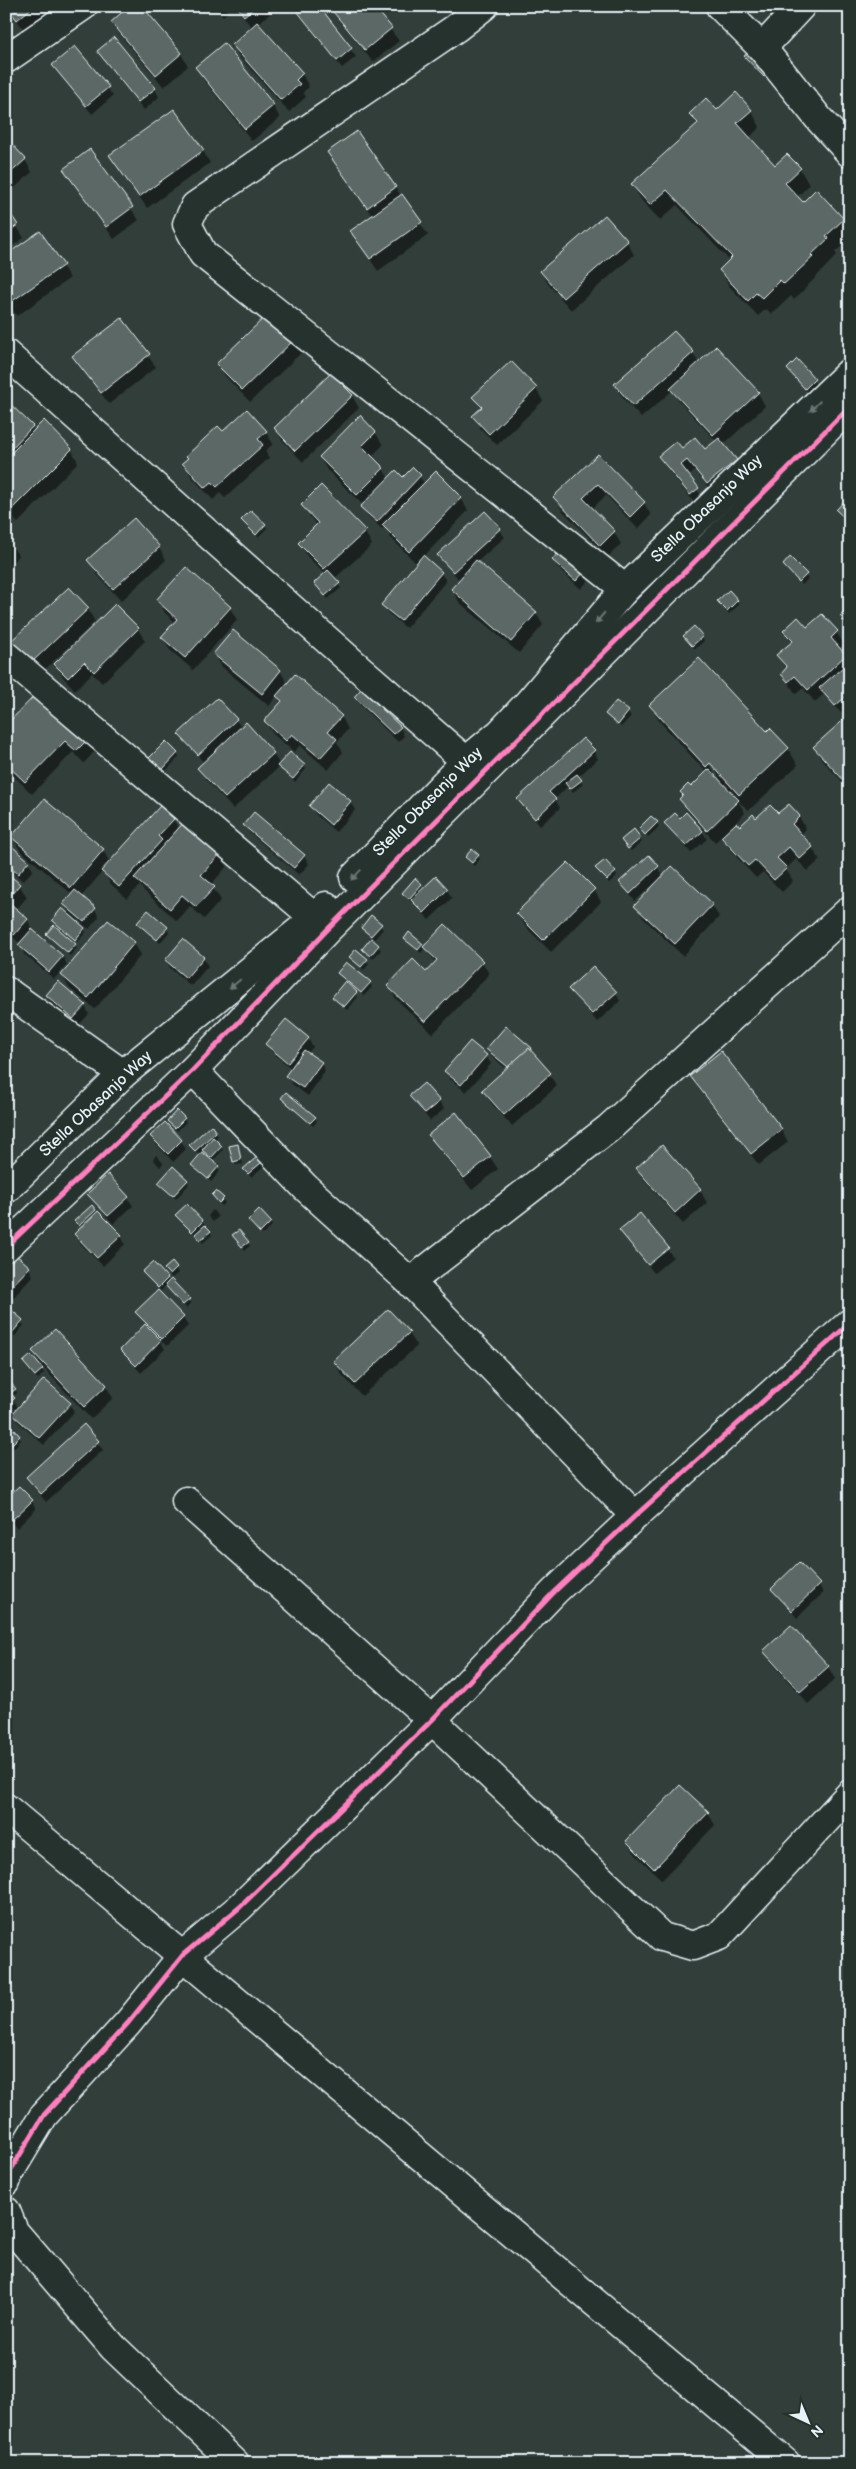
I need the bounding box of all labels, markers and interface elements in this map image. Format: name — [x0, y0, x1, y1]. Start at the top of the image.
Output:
one-way arrow — [809, 400, 821, 412]
street label: Stella Obasanjo Way — [648, 451, 767, 567]
one-way arrow — [594, 612, 606, 624]
street label: Stella Obasanjo Way — [369, 743, 487, 861]
one-way arrow — [350, 869, 362, 881]
one-way arrow — [229, 978, 242, 989]
street label: Stella Obasanjo Way — [36, 1046, 157, 1161]
north arrow — [784, 2396, 834, 2446]
text: N — [807, 2421, 826, 2441]

